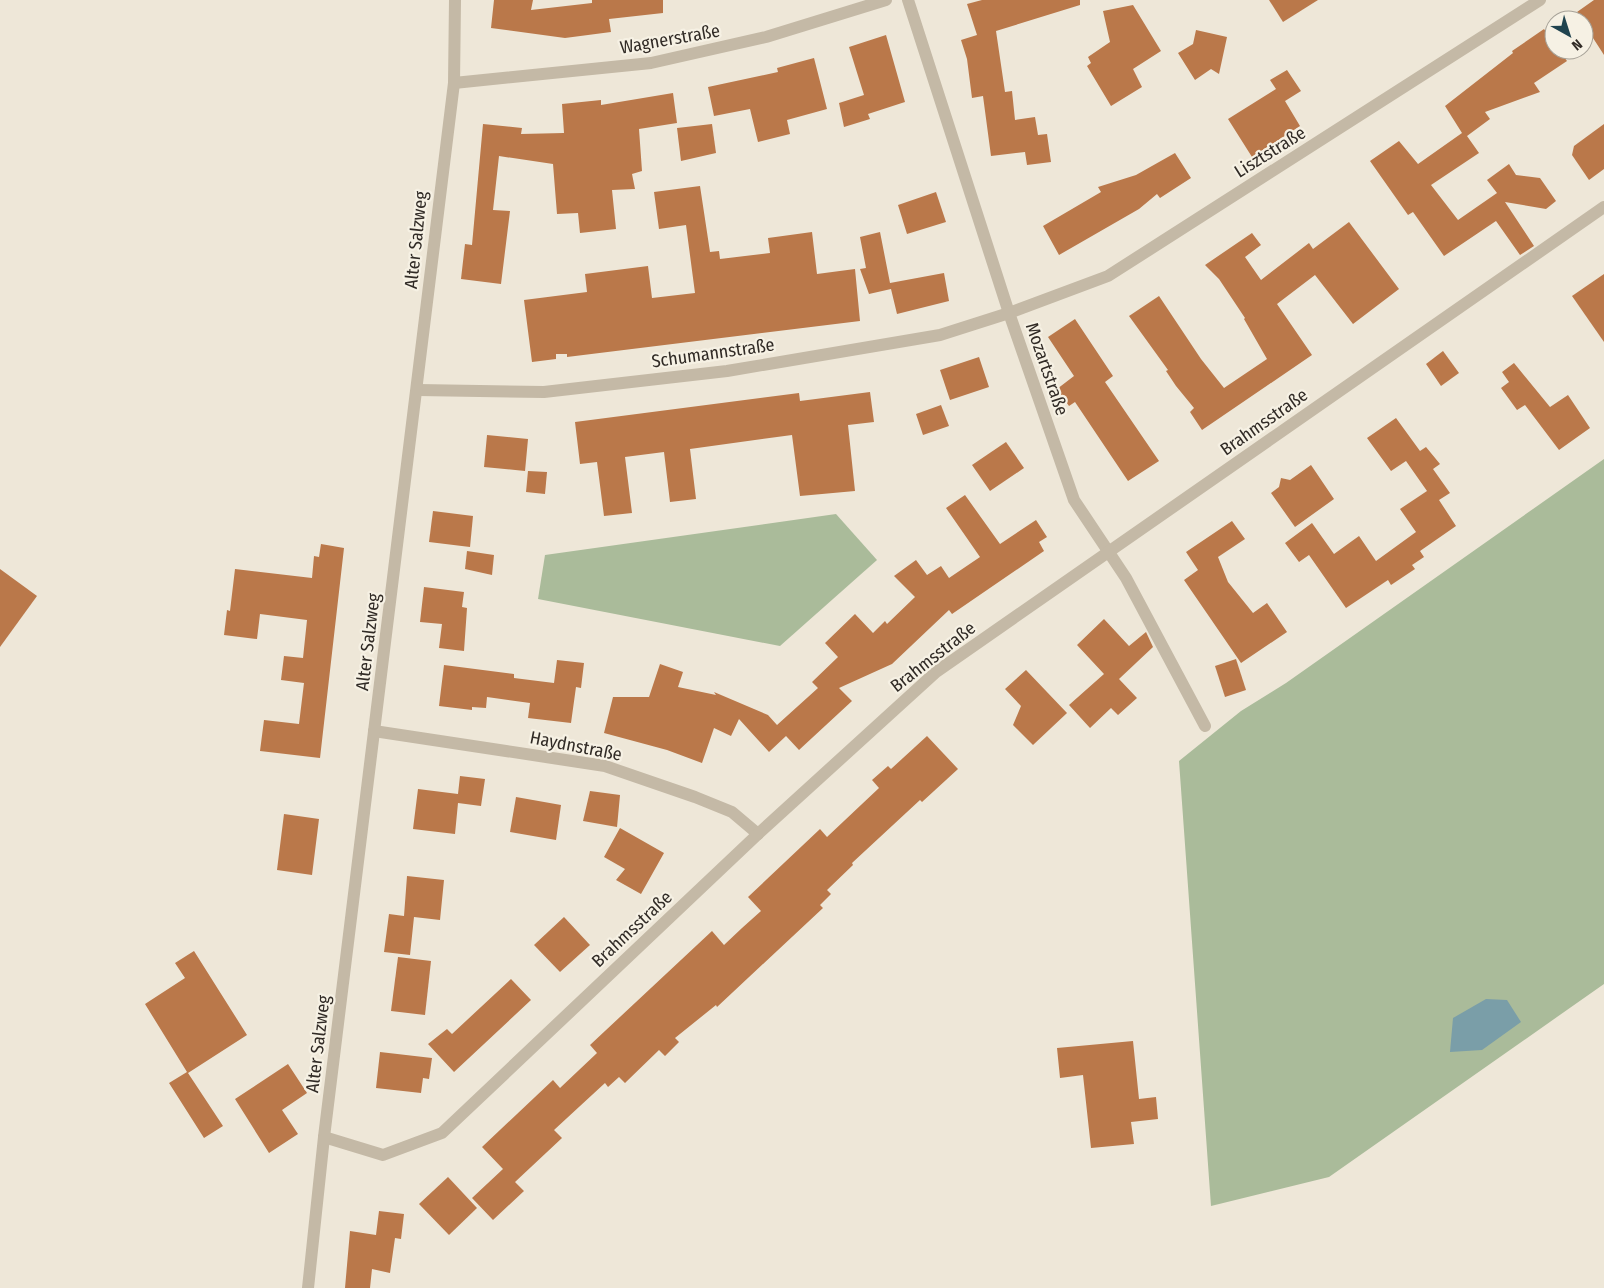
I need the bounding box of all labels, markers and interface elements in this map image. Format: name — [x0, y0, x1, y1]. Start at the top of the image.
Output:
north arrow — [1544, 10, 1594, 60]
street label: Wagnerstraße — [618, 19, 722, 59]
text: N — [1568, 35, 1585, 54]
street label: Lisztstraße — [1230, 121, 1310, 182]
street label: Alter Salzweg — [400, 190, 432, 290]
street label: Mozartstraße — [1021, 320, 1073, 418]
street label: Schumannstraße — [650, 333, 776, 373]
street label: Brahmsstraße — [1216, 384, 1312, 460]
street label: Alter Salzweg — [351, 591, 385, 692]
street label: Brahmsstraße — [886, 617, 980, 697]
street label: Haydnstraße — [528, 726, 624, 766]
street label: Brahmsstraße — [587, 886, 677, 972]
street label: Alter Salzweg — [301, 993, 335, 1094]

